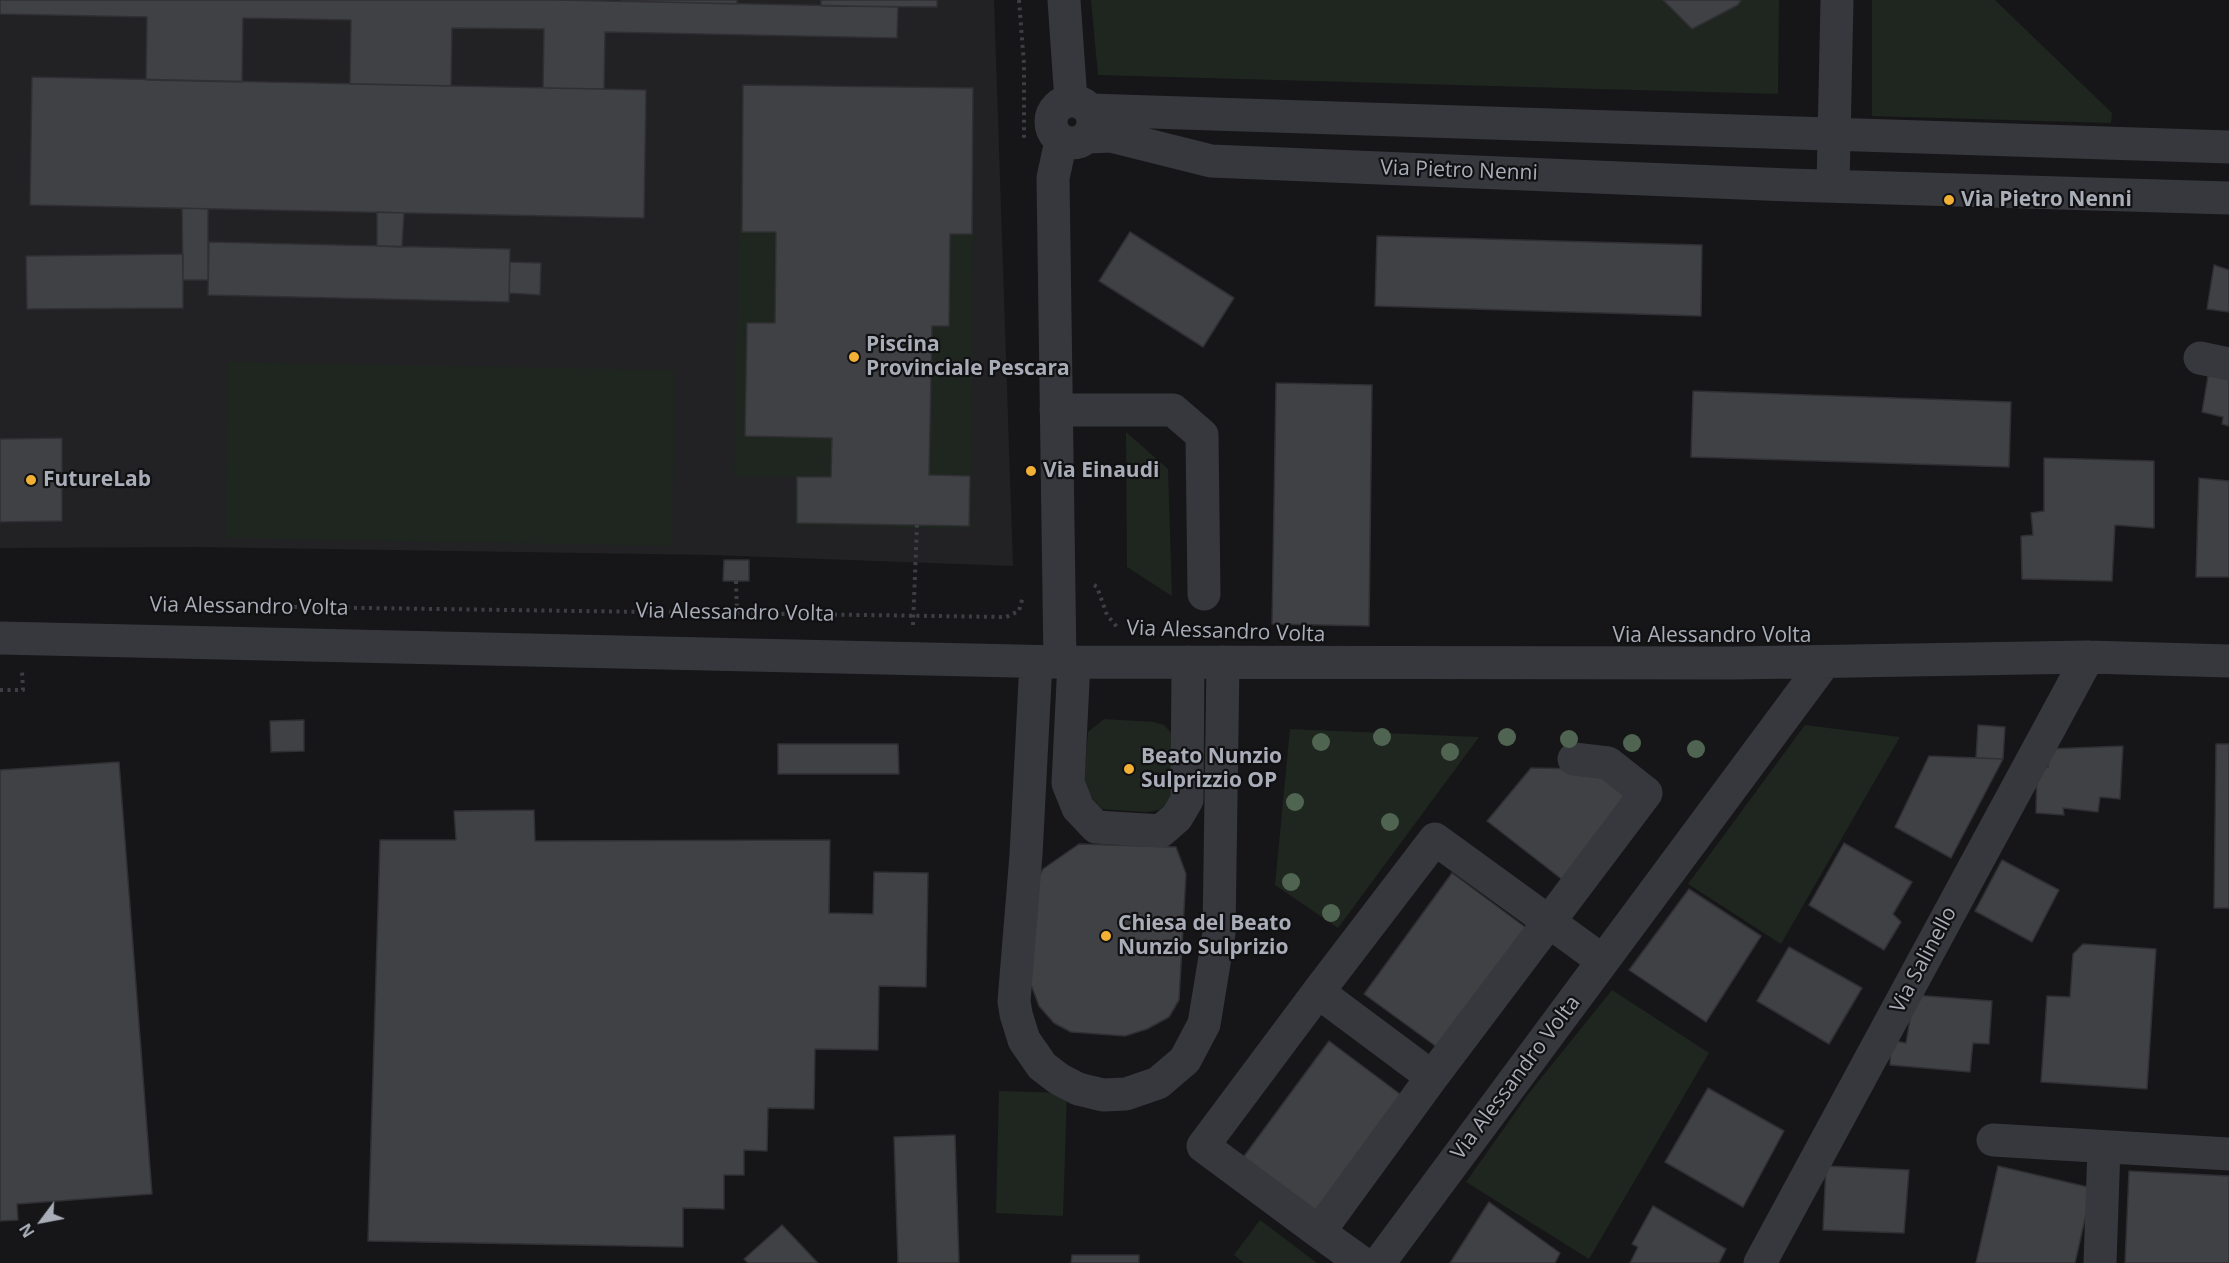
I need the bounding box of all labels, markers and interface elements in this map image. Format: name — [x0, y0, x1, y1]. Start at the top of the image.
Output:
street label: Via Pietro Nenni — [1380, 156, 1538, 186]
place label: Via Pietro Nenni — [1961, 187, 2132, 213]
marker: Via Pietro Nenni — [1942, 193, 1956, 207]
place label: Piscina Provinciale Pescara — [866, 332, 1070, 382]
marker: Piscina Provinciale Pescara — [847, 350, 861, 364]
place label: Via Einaudi — [1043, 458, 1159, 484]
marker: Via Einaudi — [1024, 464, 1038, 478]
place label: FutureLab — [43, 467, 151, 493]
marker: FutureLab — [24, 473, 38, 487]
street label: Via Alessandro Volta — [149, 593, 349, 621]
street label: Via Alessandro Volta — [635, 599, 835, 627]
street label: Via Alessandro Volta — [1126, 616, 1326, 648]
street label: Via Alessandro Volta — [1612, 623, 1812, 649]
place label: Beato Nunzio Sulprizzio OP — [1141, 744, 1282, 794]
marker: Beato Nunzio Sulprizzio OP — [1122, 762, 1136, 776]
street label: Via Salinello — [1885, 903, 1963, 1017]
place label: Chiesa del Beato Nunzio Sulprizio — [1118, 911, 1291, 961]
marker: Chiesa del Beato Nunzio Sulprizio — [1099, 929, 1113, 943]
street label: Via Alessandro Volta — [1446, 991, 1586, 1165]
north arrow — [12, 1191, 72, 1251]
text: N — [14, 1219, 40, 1242]

